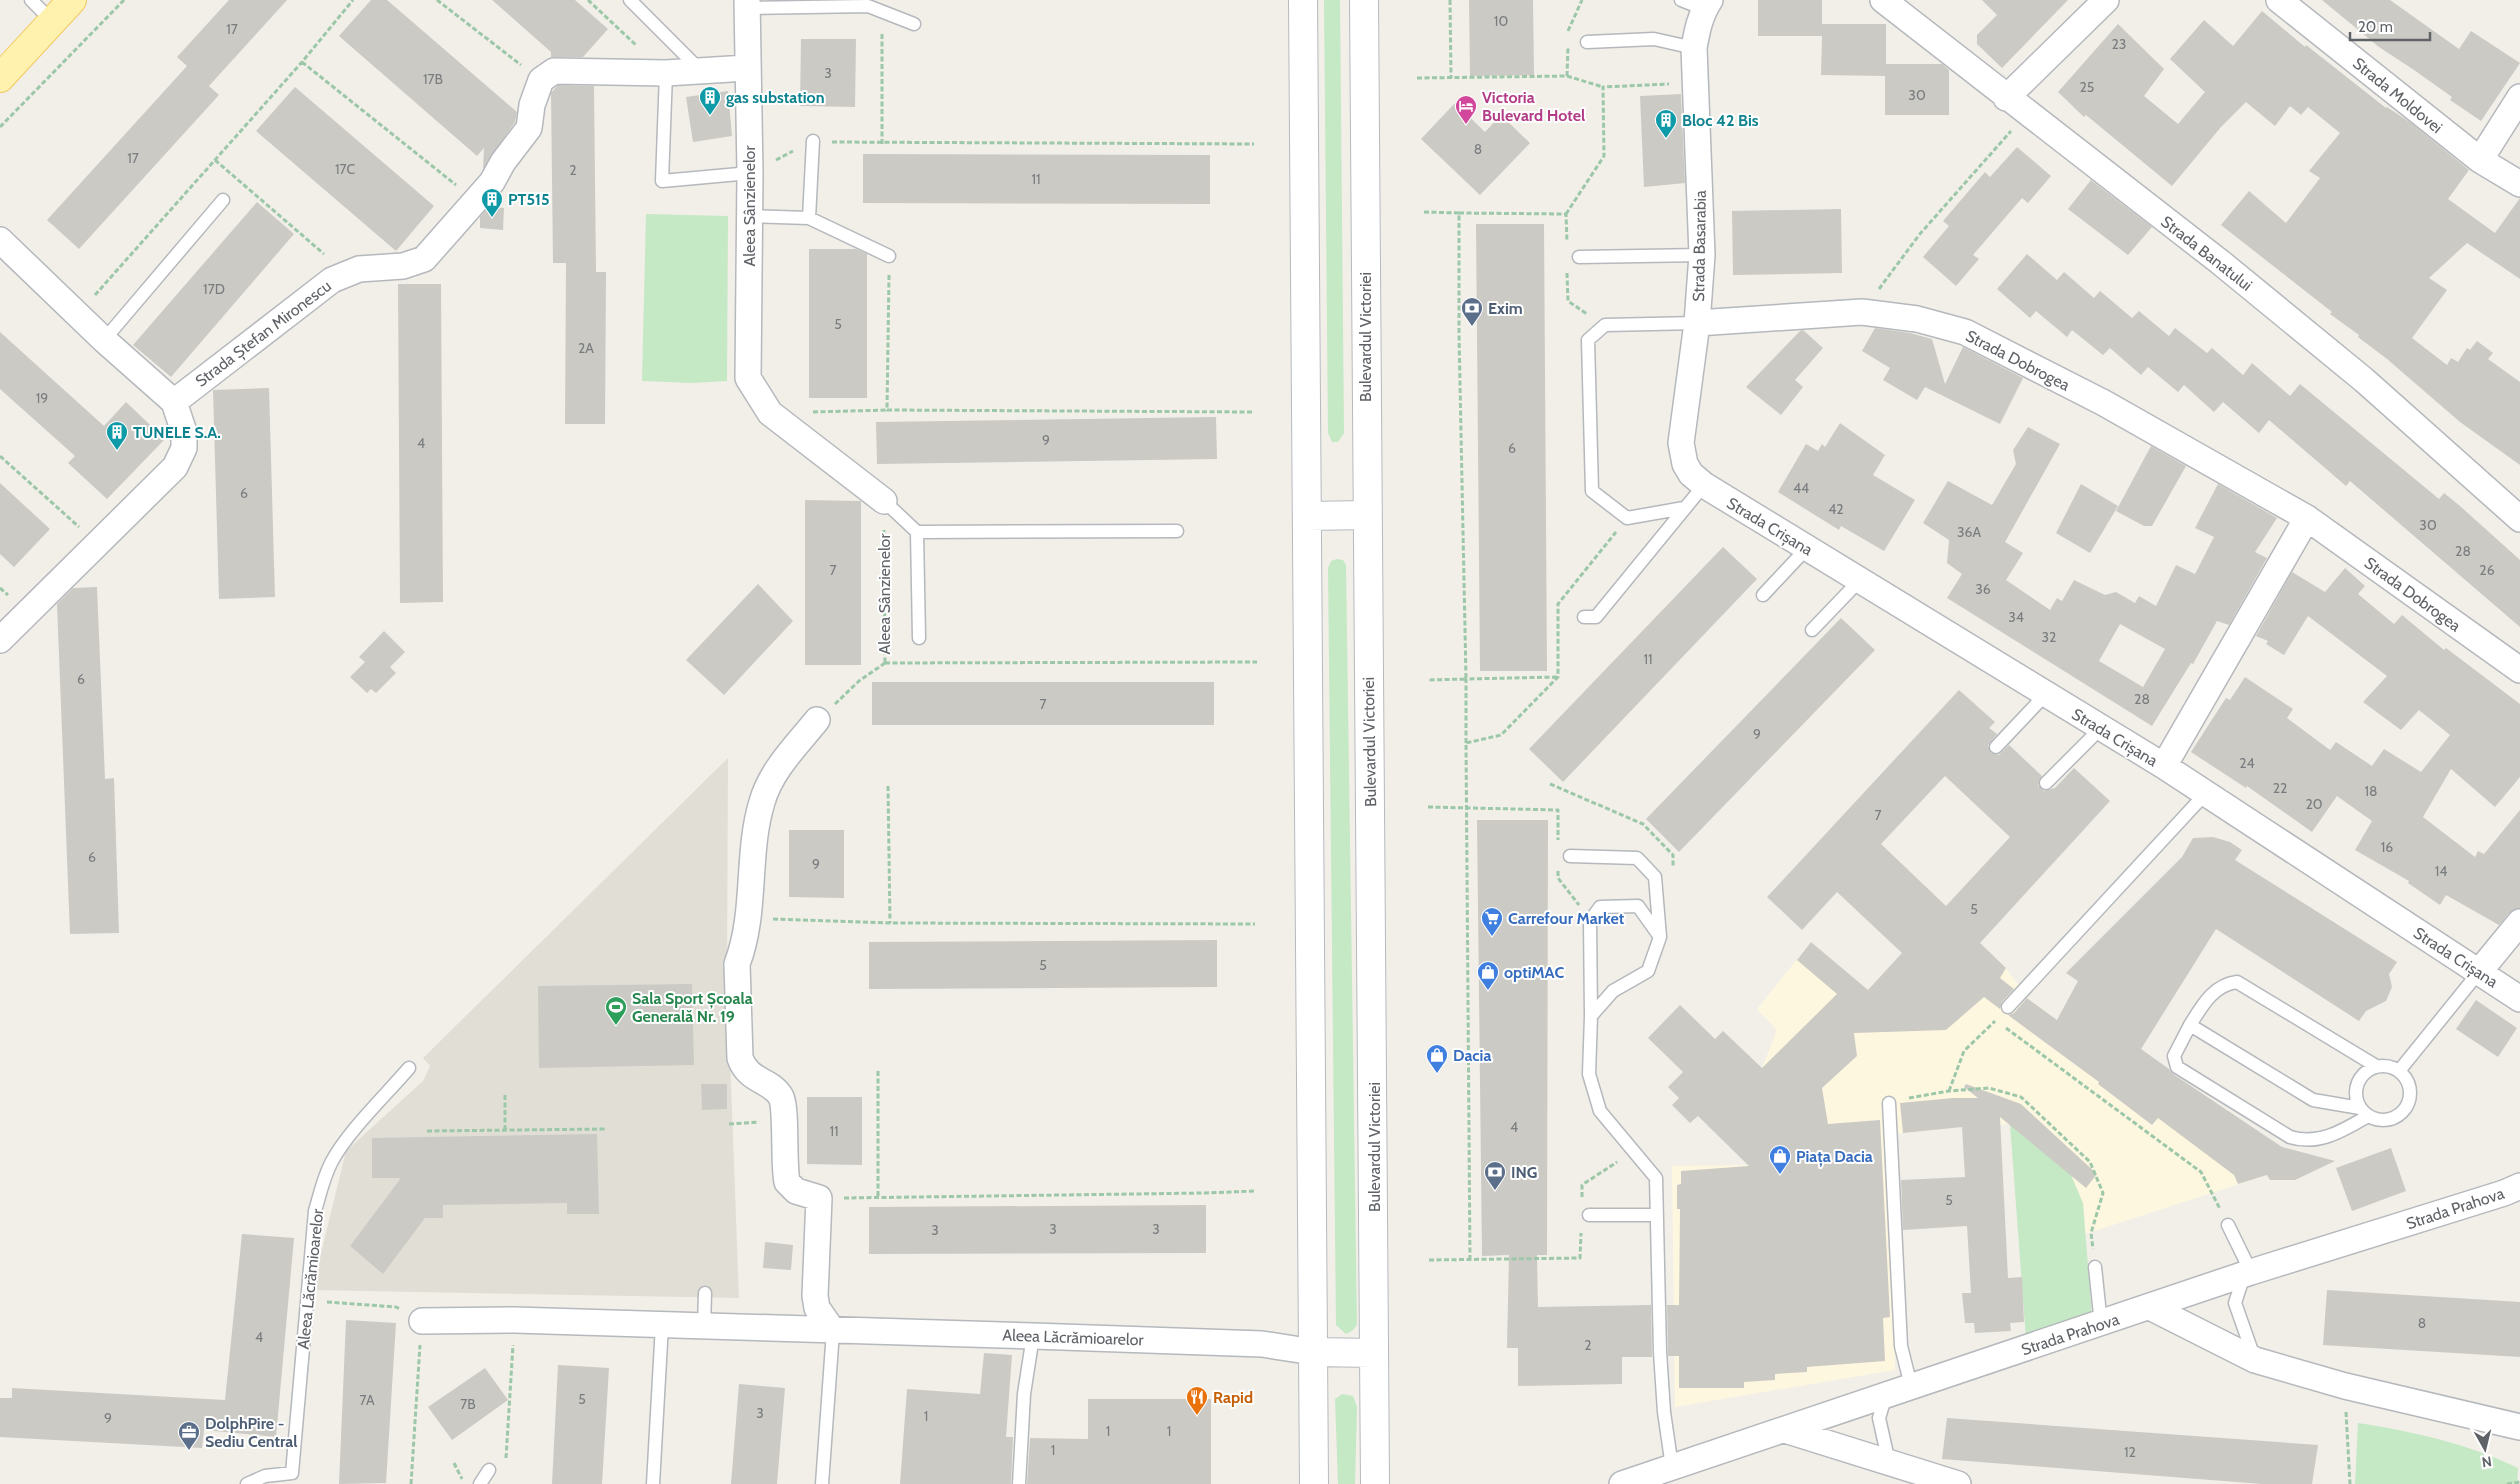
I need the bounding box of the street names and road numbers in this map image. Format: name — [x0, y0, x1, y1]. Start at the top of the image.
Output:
street label: Strada Moldovei — [2349, 54, 2446, 137]
street label: Aleea Sânzienelor — [740, 145, 759, 266]
street label: Strada Basarabia — [1689, 190, 1710, 302]
street label: Strada Banatului — [2157, 212, 2256, 295]
street label: Bulevardul Victoriei — [1356, 272, 1375, 402]
street label: Strada Ștefan Mironescu — [192, 276, 335, 391]
street label: Strada Dobrogea — [1963, 326, 2073, 395]
street label: Strada Crișana — [1723, 493, 1816, 560]
street label: Aleea Sânzienelor — [875, 533, 894, 654]
street label: Strada Dobrogea — [2361, 553, 2465, 636]
street label: Bulevardul Victoriei — [1359, 677, 1380, 807]
street label: Strada Crișana — [2068, 704, 2161, 771]
street label: Strada Crișana — [2410, 923, 2502, 993]
street label: Bulevardul Victoriei — [1365, 1082, 1384, 1212]
street label: Strada Prahova — [2404, 1184, 2507, 1233]
street label: Aleea Lăcrămioarelor — [294, 1207, 327, 1350]
street label: Strada Prahova — [2019, 1310, 2122, 1359]
street label: Aleea Lăcrămioarelor — [1002, 1326, 1145, 1349]

